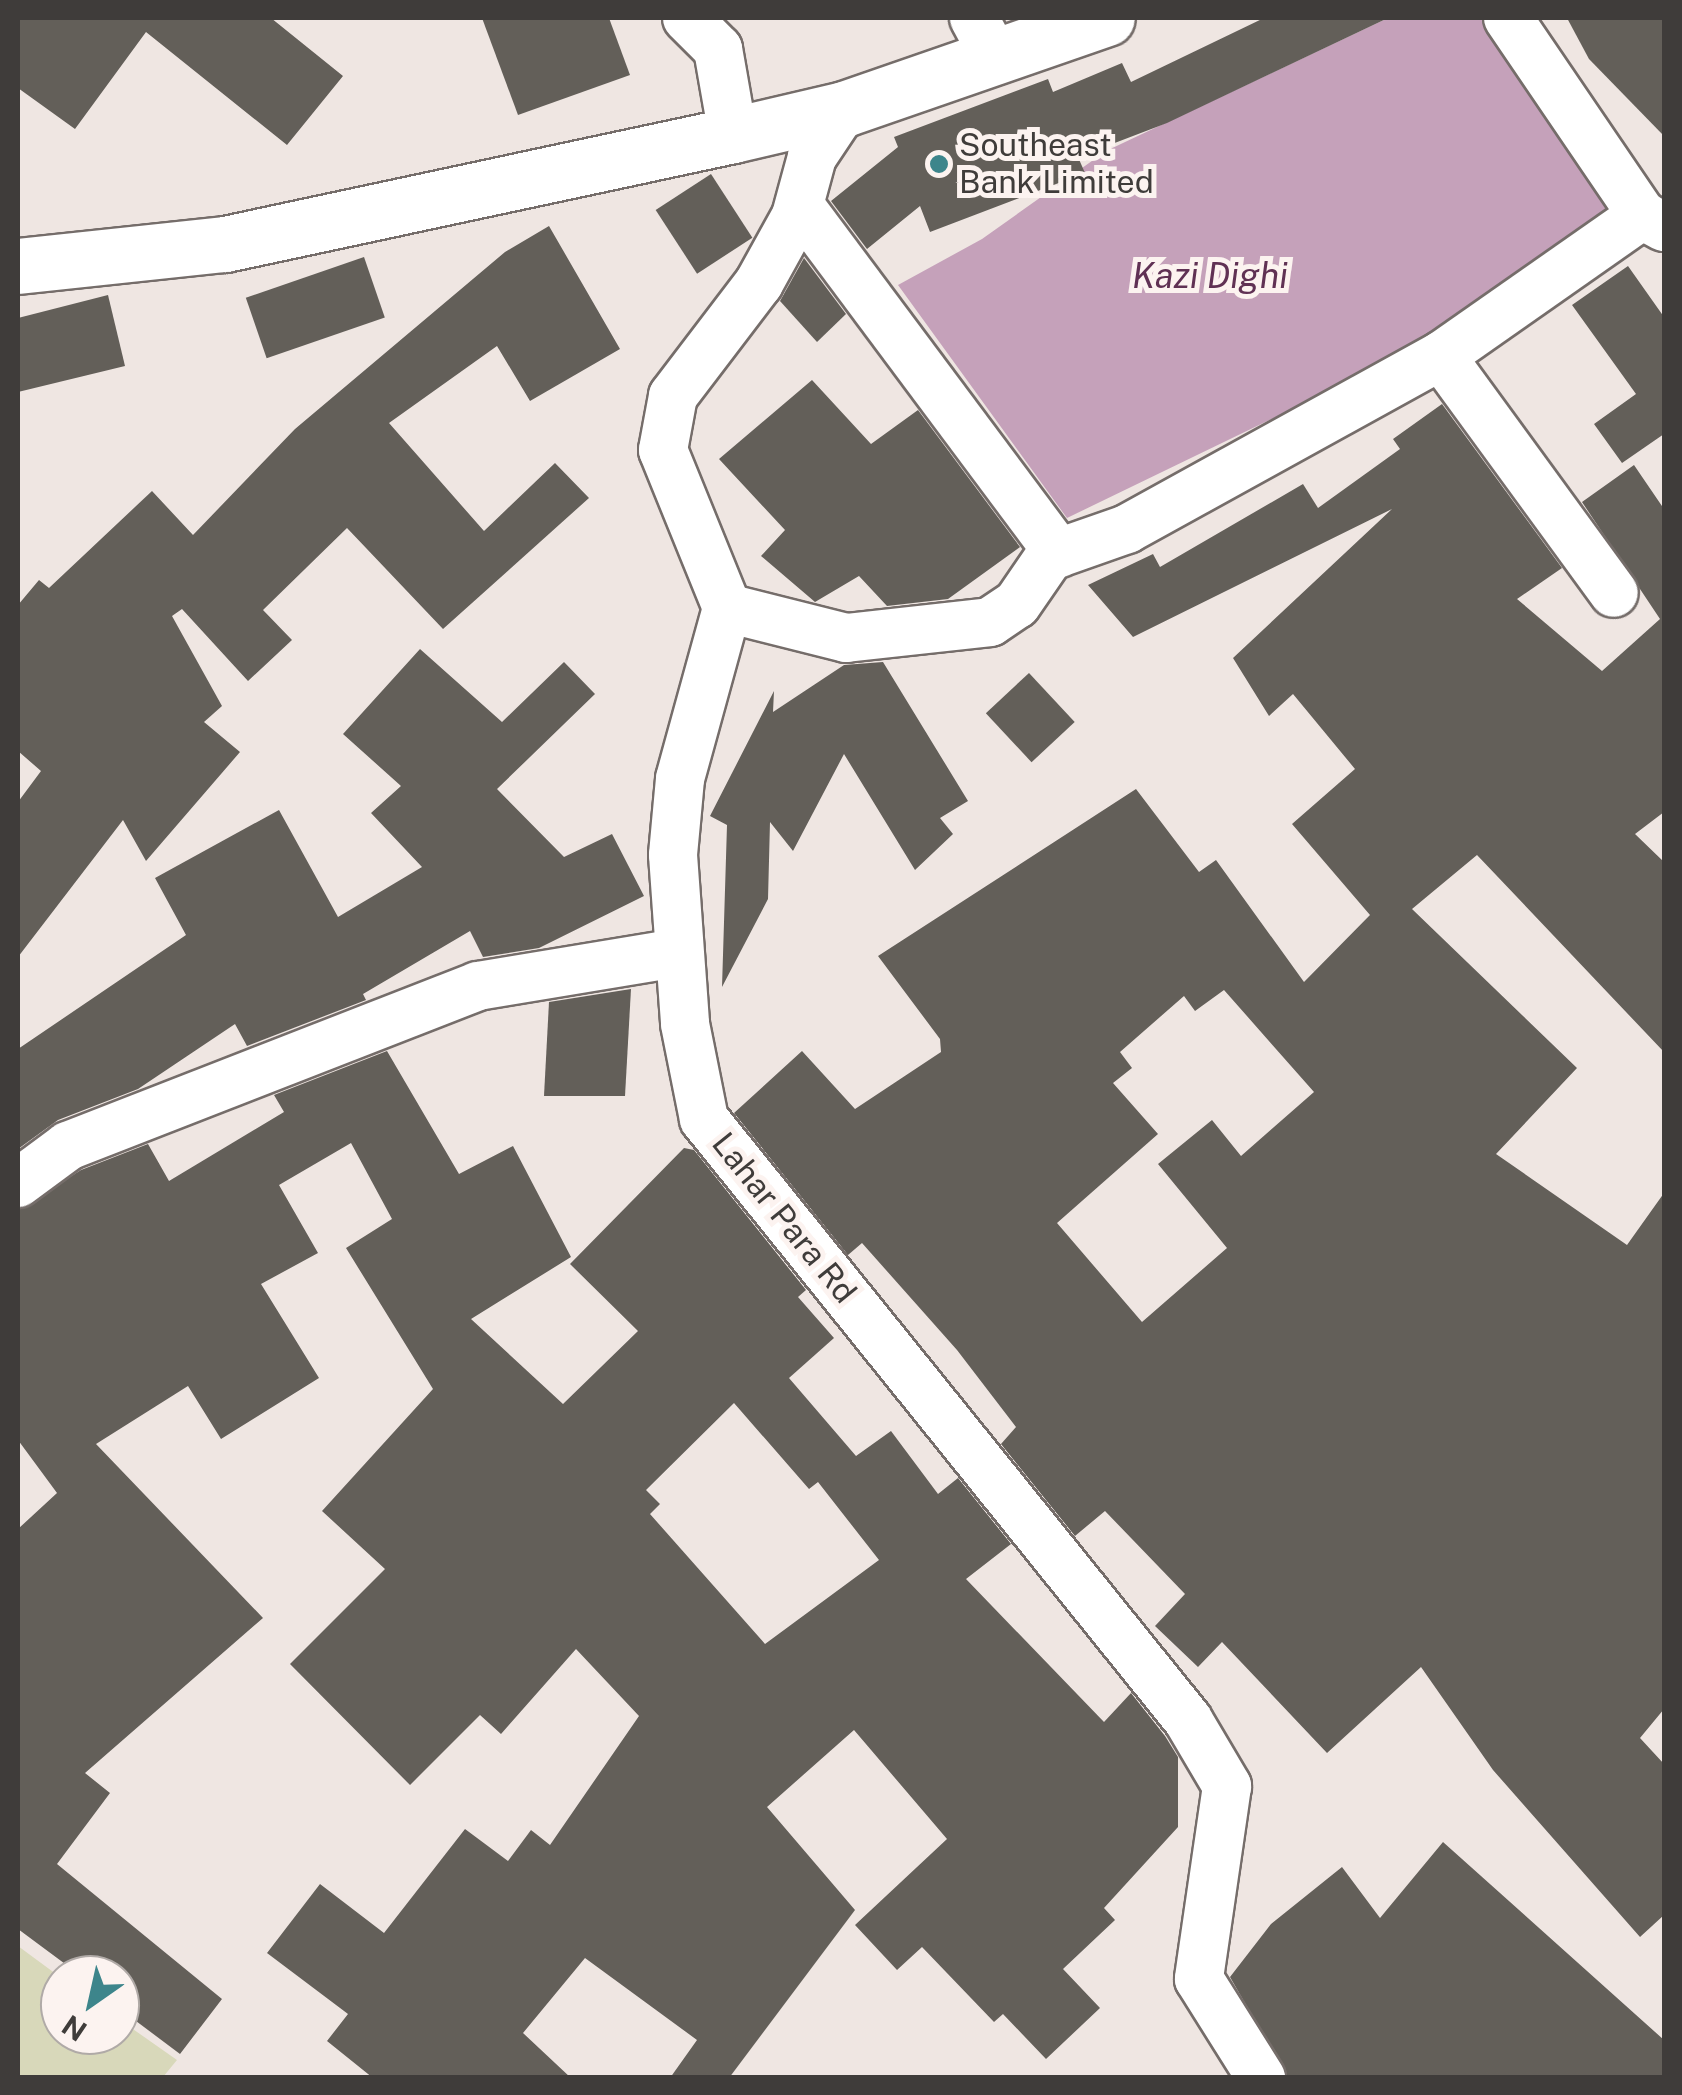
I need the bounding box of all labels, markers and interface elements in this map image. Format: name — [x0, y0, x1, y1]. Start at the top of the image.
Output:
place label: Southeast Bank Limited — [959, 127, 1154, 202]
marker: Southeast Bank Limited — [928, 153, 950, 175]
water label: Kazi Dighi — [1132, 255, 1288, 297]
street label: Lahar Para Rd — [704, 1125, 864, 1311]
north arrow — [40, 1955, 140, 2055]
text: N — [56, 2009, 92, 2048]

